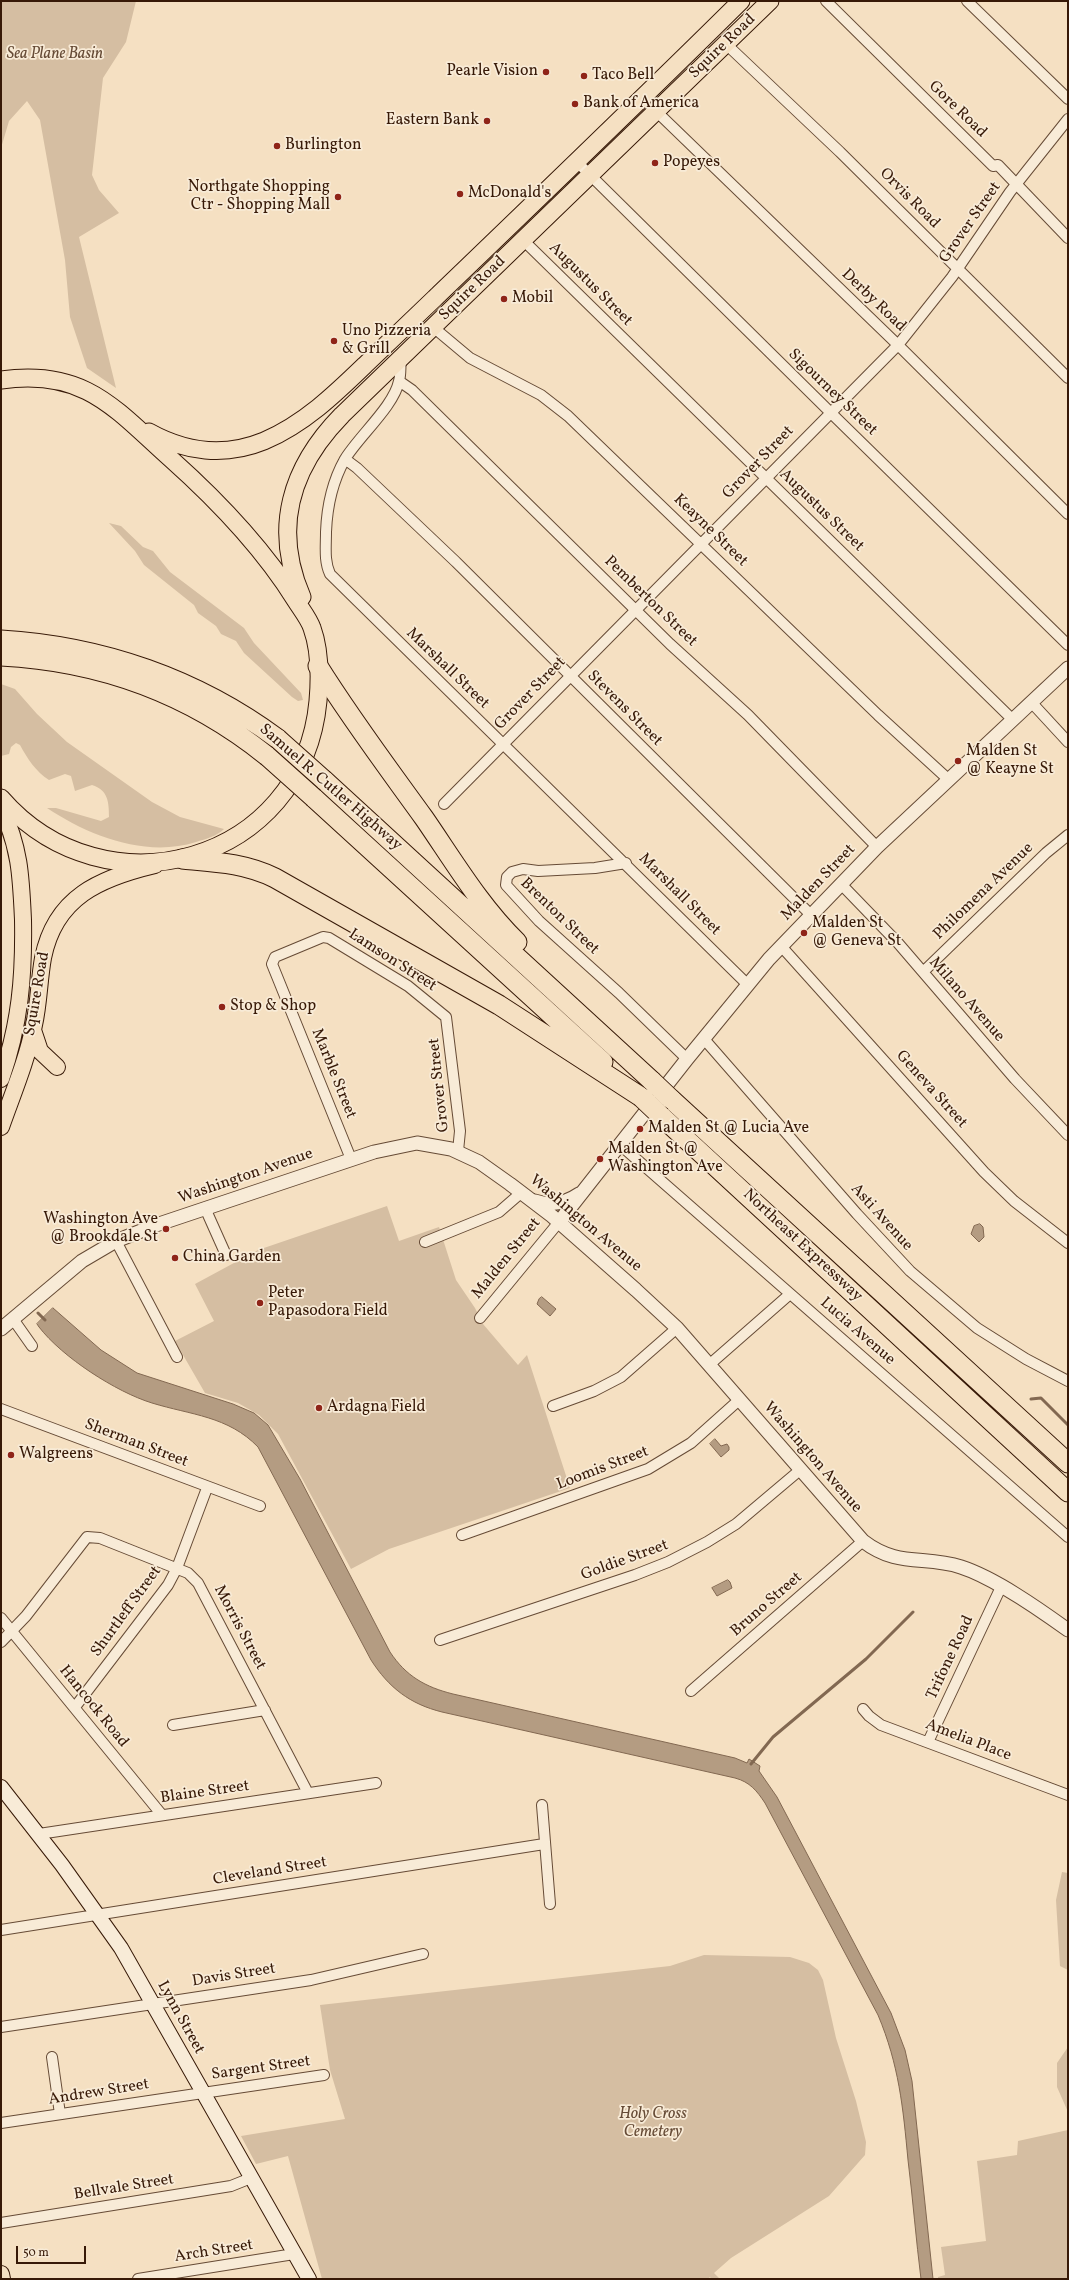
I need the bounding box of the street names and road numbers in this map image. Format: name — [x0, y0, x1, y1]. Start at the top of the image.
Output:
street label: Squire Road — [686, 11, 760, 83]
street label: Gore Road — [924, 77, 990, 143]
street label: Orvis Road — [875, 165, 943, 233]
street label: Grover Street — [936, 179, 1006, 267]
street label: Augustus Street — [544, 239, 636, 331]
street label: Squire Road — [436, 253, 510, 325]
street label: Derby Road — [837, 265, 909, 337]
street label: Sigourney Street — [783, 346, 881, 440]
street label: Grover Street — [719, 422, 799, 504]
street label: Augustus Street — [775, 466, 867, 556]
street label: Keayne Street — [669, 491, 751, 571]
street label: Pemberton Street — [599, 553, 701, 651]
street label: Marshall Street — [401, 624, 493, 714]
street label: Grover Street — [491, 653, 571, 735]
street label: Stevens Street — [582, 667, 666, 751]
street label: Samuel R. Cutler Highway — [255, 721, 405, 855]
street label: Philomena Avenue — [930, 839, 1038, 945]
street label: Malden Street — [778, 841, 860, 925]
street label: Marshall Street — [634, 850, 724, 940]
street label: Brenton Street — [515, 875, 603, 959]
street label: Lamson Street — [344, 925, 440, 997]
street label: Squire Road — [21, 950, 55, 1038]
street label: Milano Avenue — [924, 954, 1008, 1046]
street label: Marble Street — [306, 1026, 360, 1122]
street label: Grover Street — [426, 1037, 454, 1133]
street label: Geneva Street — [891, 1047, 971, 1133]
street label: Washington Avenue — [176, 1145, 316, 1209]
street label: Washington Avenue — [525, 1171, 645, 1277]
street label: Asti Avenue — [846, 1180, 916, 1256]
street label: Northeast Expressway — [738, 1186, 866, 1306]
street label: Malden Street — [468, 1215, 546, 1303]
street label: Lucia Avenue — [815, 1294, 899, 1370]
street label: Washington Avenue — [759, 1399, 865, 1517]
street label: Sherman Street — [81, 1415, 191, 1473]
street label: Loomis Street — [554, 1443, 652, 1495]
street label: Goldie Street — [579, 1536, 671, 1586]
street label: Shurtleff Street — [88, 1563, 166, 1661]
street label: Bruno Street — [727, 1569, 807, 1641]
street label: Morris Street — [209, 1582, 269, 1674]
street label: Trifone Road — [923, 1613, 979, 1703]
street label: Hancock Road — [54, 1662, 132, 1752]
street label: Amelia Place — [922, 1716, 1014, 1766]
street label: Blaine Street — [159, 1777, 251, 1809]
street label: Cleveland Street — [212, 1854, 328, 1890]
street label: Davis Street — [191, 1960, 277, 1992]
street label: Lynn Street — [152, 1978, 208, 2058]
street label: Sargent Street — [210, 2053, 312, 2085]
street label: Andrew Street — [47, 2076, 151, 2110]
street label: Bellvale Street — [73, 2171, 175, 2205]
street label: Arch Street — [173, 2236, 255, 2268]

